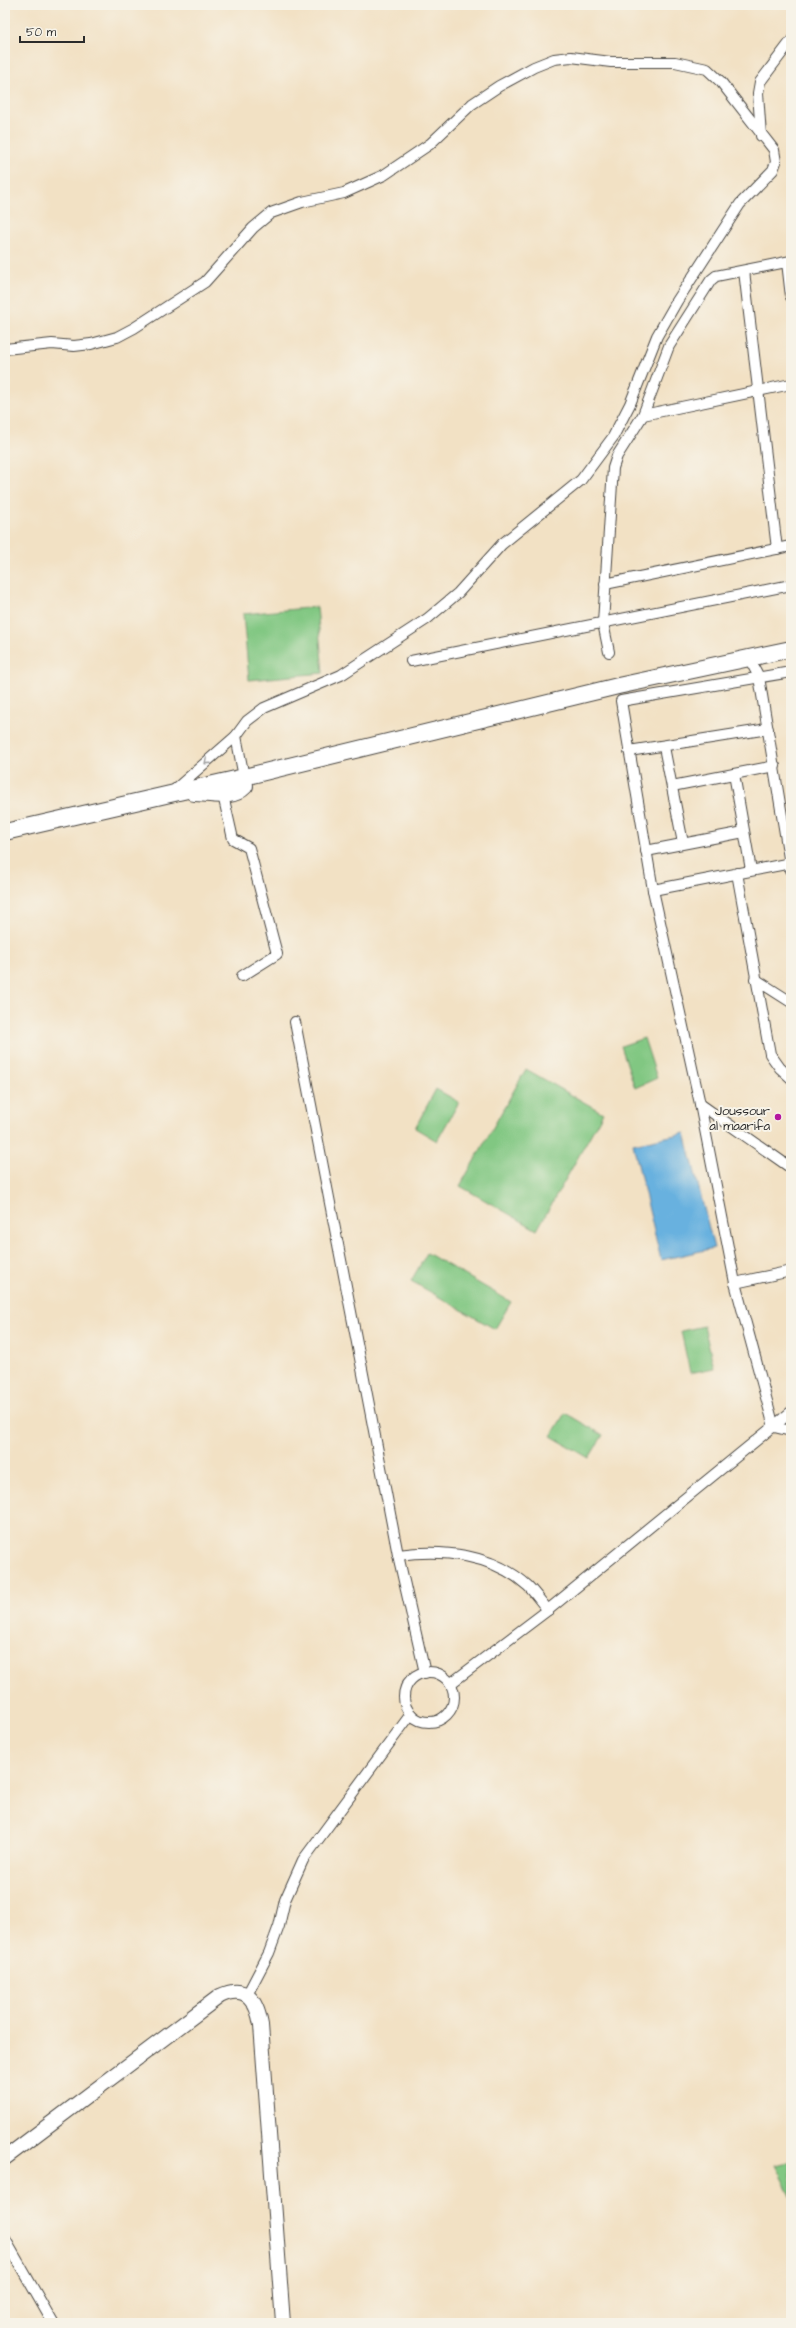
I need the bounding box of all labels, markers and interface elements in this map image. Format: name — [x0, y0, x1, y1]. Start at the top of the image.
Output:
scale bar — [20, 18, 84, 44]
text: 50 m — [26, 24, 57, 41]
one-way arrow — [204, 757, 212, 764]
place label: Joussour al maarifa — [709, 1102, 770, 1135]
marker: Joussour al maarifa — [773, 1112, 783, 1122]

